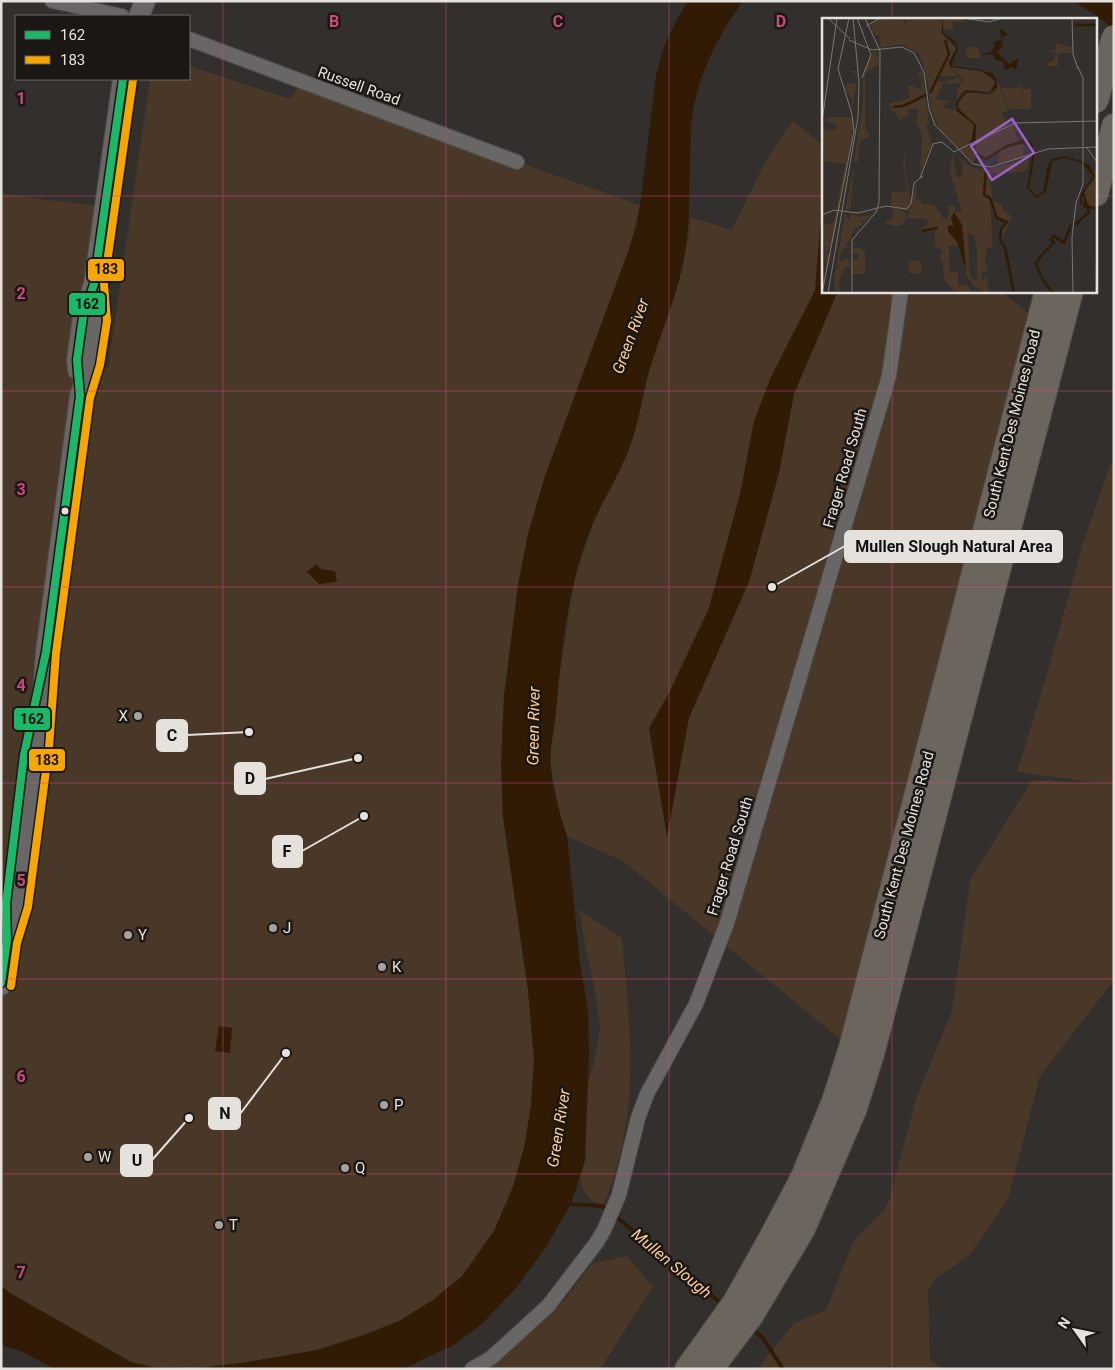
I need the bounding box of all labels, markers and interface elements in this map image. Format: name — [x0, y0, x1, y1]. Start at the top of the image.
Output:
text: B — [329, 12, 339, 31]
text: C — [553, 12, 563, 31]
text: D — [776, 12, 786, 31]
legend — [15, 15, 190, 80]
inset map — [822, 18, 1098, 292]
text: 162 — [60, 26, 85, 44]
text: 183 — [60, 51, 85, 69]
street label: Russell Road — [315, 63, 403, 109]
text: 1 — [16, 89, 26, 108]
line badge: 183 — [87, 258, 125, 282]
text: 183 — [94, 261, 118, 277]
text: 2 — [16, 284, 26, 303]
line badge: 162 — [68, 292, 106, 316]
water label: Green River — [608, 295, 653, 376]
text: 162 — [75, 296, 99, 312]
street label: South Kent Des Moines Road — [980, 328, 1044, 520]
street label: Frager Road South — [819, 406, 871, 530]
text: 3 — [16, 480, 26, 499]
unlabelled marker — [60, 506, 70, 516]
callout: Mullen Slough Natural Area — [845, 531, 1062, 562]
text: Mullen Slough Natural Area — [855, 537, 1053, 556]
text: 4 — [16, 676, 26, 695]
water label: Green River — [523, 686, 544, 766]
line badge: 162 — [13, 707, 51, 731]
place label: X — [119, 707, 129, 725]
marker: X — [132, 710, 144, 722]
text: 162 — [20, 711, 44, 727]
callout: C — [157, 720, 187, 751]
text: C — [167, 726, 177, 745]
line badge: 183 — [28, 748, 66, 772]
street label: South Kent Des Moines Road — [870, 749, 938, 941]
text: 183 — [35, 752, 59, 768]
callout: D — [235, 763, 265, 794]
text: D — [245, 769, 255, 788]
street label: Frager Road South — [703, 794, 757, 918]
callout: F — [273, 836, 302, 867]
text: F — [283, 842, 292, 861]
text: 5 — [16, 871, 26, 890]
place label: J — [283, 919, 291, 937]
marker: J — [267, 922, 279, 934]
place label: Y — [138, 926, 147, 944]
marker: Y — [122, 929, 134, 941]
place label: K — [392, 958, 402, 976]
marker: K — [376, 961, 388, 973]
text: 6 — [16, 1067, 26, 1086]
water label: Green River — [543, 1087, 574, 1169]
place label: P — [394, 1096, 403, 1114]
callout: N — [209, 1098, 240, 1129]
marker: P — [378, 1099, 390, 1111]
text: N — [219, 1104, 231, 1123]
callout: U — [121, 1145, 152, 1176]
place label: W — [98, 1148, 111, 1166]
marker: W — [82, 1151, 94, 1163]
text: U — [132, 1151, 142, 1170]
place label: Q — [355, 1159, 365, 1177]
marker: Q — [339, 1162, 351, 1174]
place label: T — [229, 1216, 238, 1234]
marker: T — [213, 1219, 225, 1231]
water label: Mullen Slough — [628, 1225, 715, 1302]
text: 7 — [16, 1263, 26, 1282]
north arrow — [1050, 1305, 1100, 1355]
text: N — [1055, 1314, 1074, 1331]

